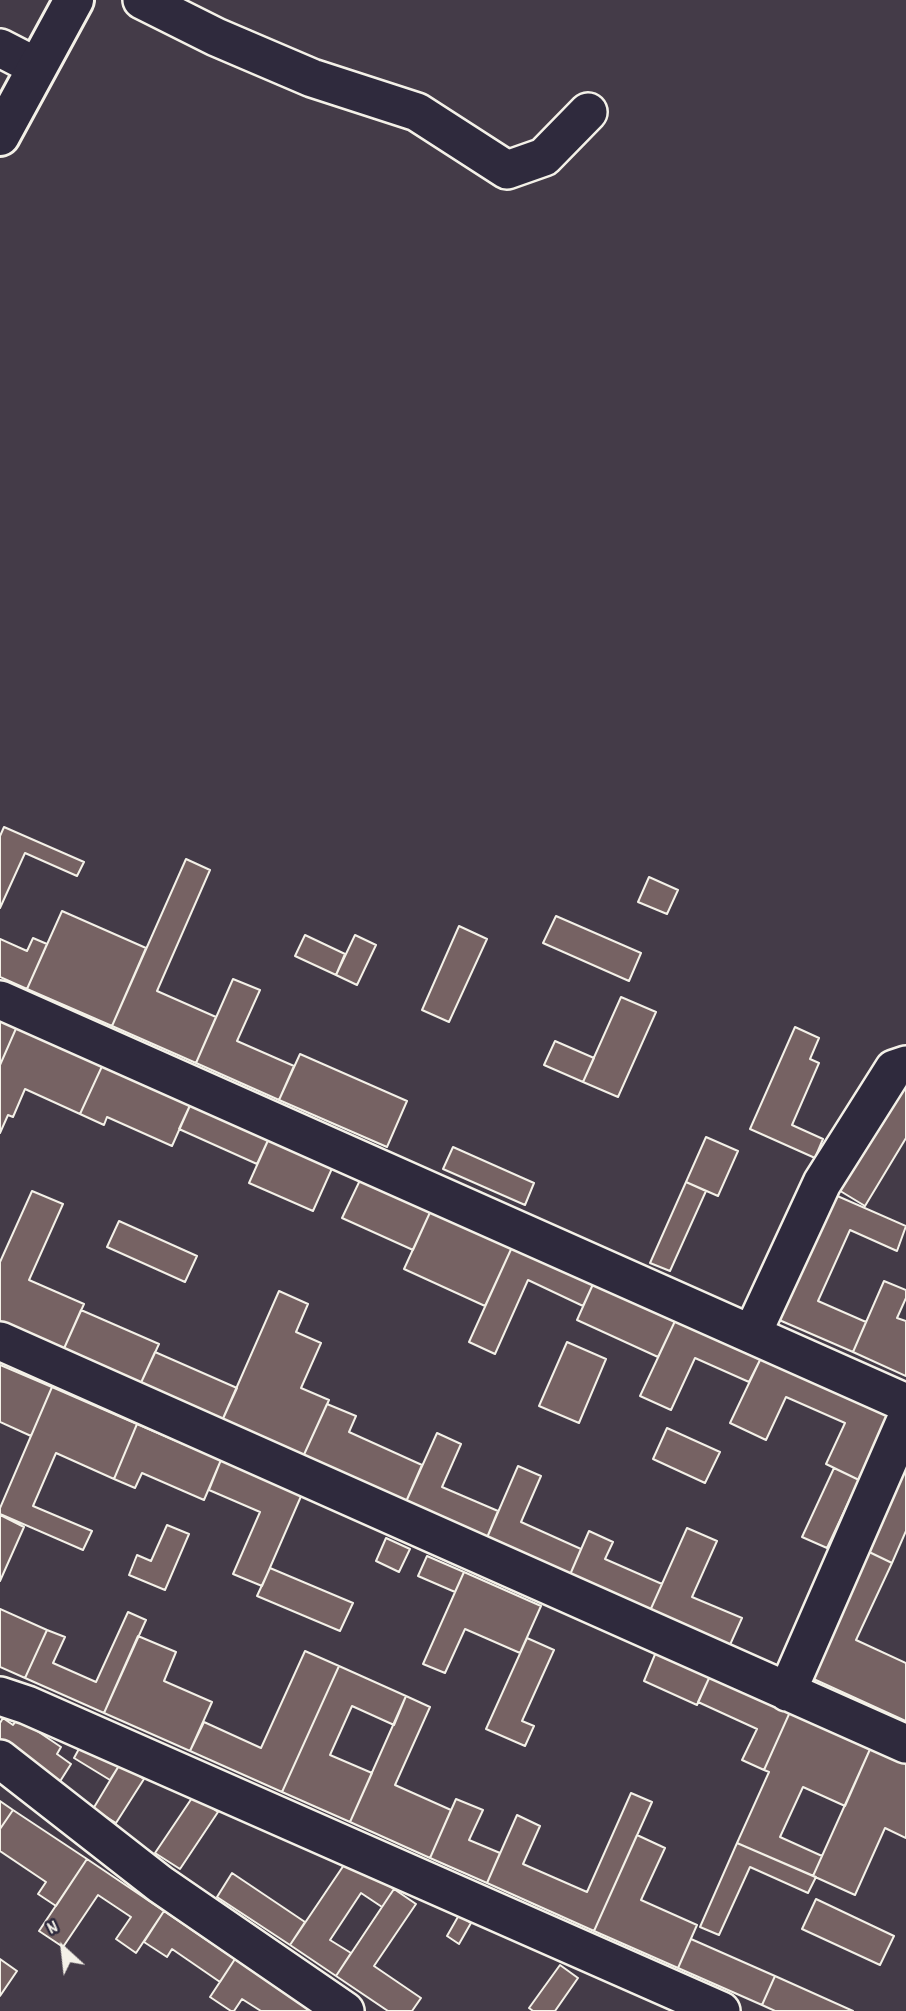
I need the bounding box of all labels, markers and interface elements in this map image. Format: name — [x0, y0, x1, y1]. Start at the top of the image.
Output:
north arrow — [28, 1913, 98, 1983]
text: N — [43, 1915, 64, 1943]

